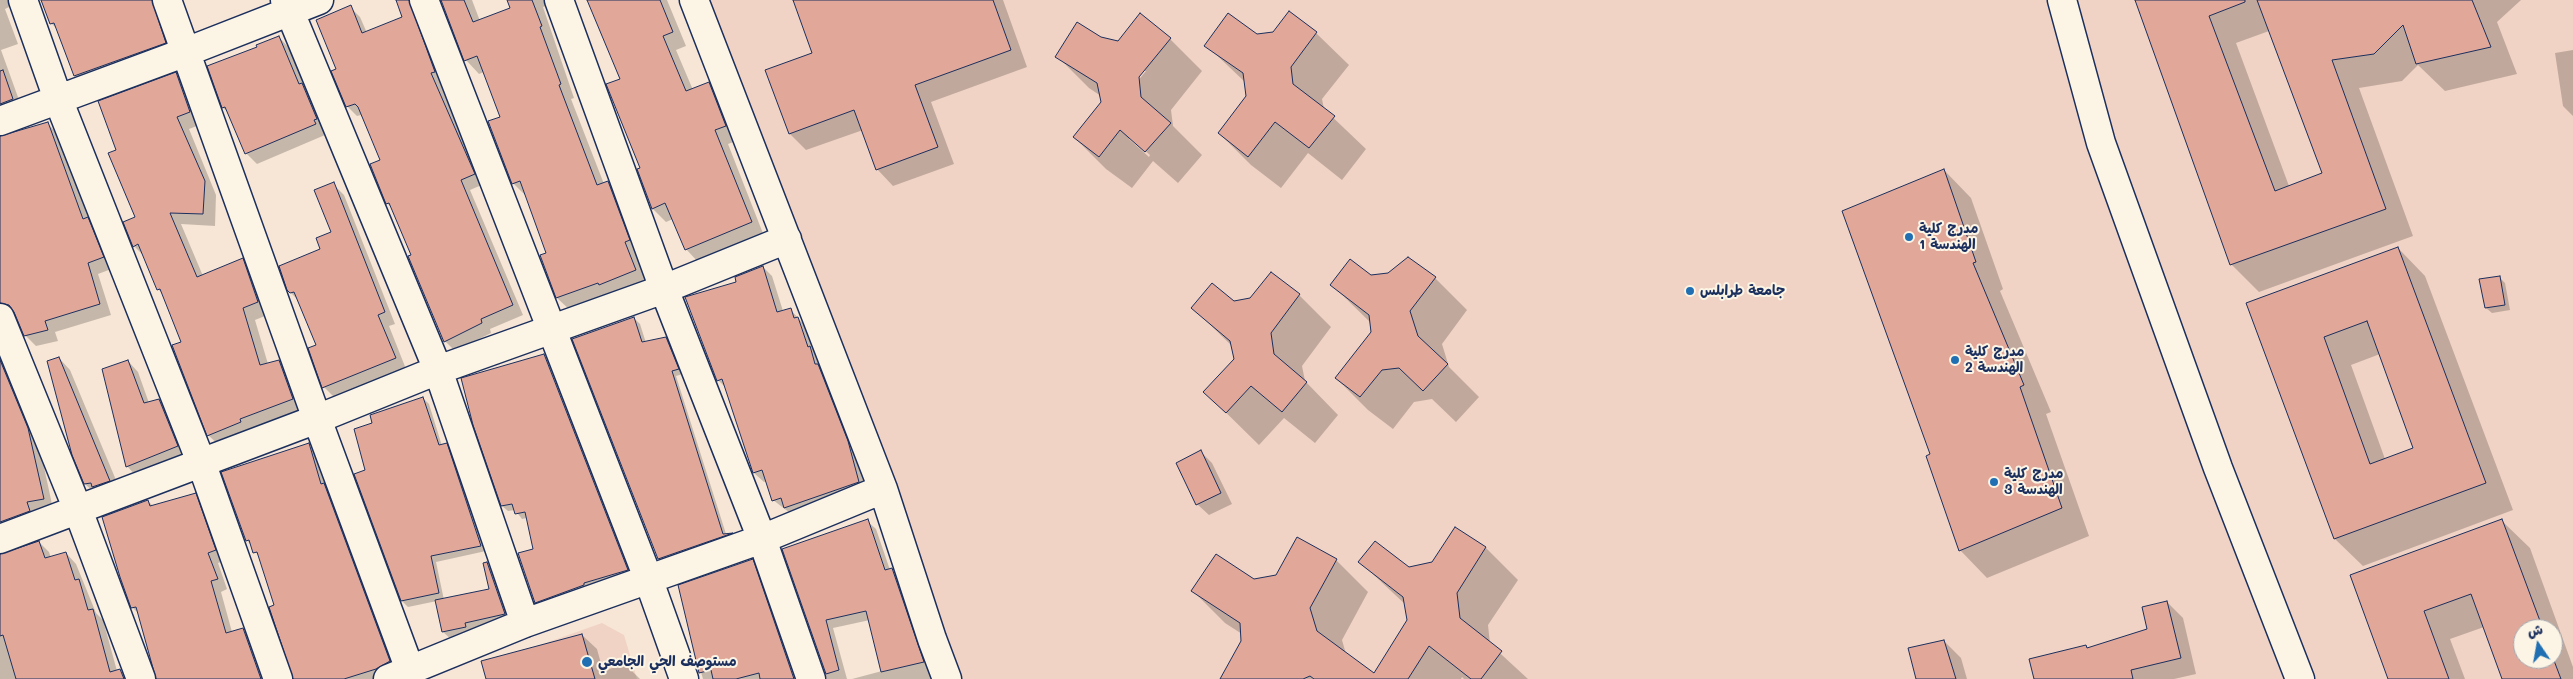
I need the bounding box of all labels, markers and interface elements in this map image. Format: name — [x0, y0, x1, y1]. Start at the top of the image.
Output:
place label: مدرج كلية الهندسة 1 — [1919, 221, 1978, 253]
marker: مدرج كلية الهندسة 1 — [1903, 231, 1915, 243]
place label: جامعة طرابلس — [1700, 283, 1785, 299]
marker: جامعة طرابلس — [1684, 285, 1696, 297]
place label: مدرج كلية الهندسة 2 — [1965, 344, 2024, 377]
marker: مدرج كلية الهندسة 2 — [1949, 354, 1961, 366]
place label: مدرج كلية الهندسة 3 — [2004, 466, 2063, 498]
marker: مدرج كلية الهندسة 3 — [1988, 476, 2000, 488]
north arrow — [2513, 619, 2563, 669]
text: ش — [2525, 619, 2544, 641]
place label: مستوصف الحي الجامعي — [598, 654, 737, 670]
marker: مستوصف الحي الجامعي — [580, 655, 594, 669]

